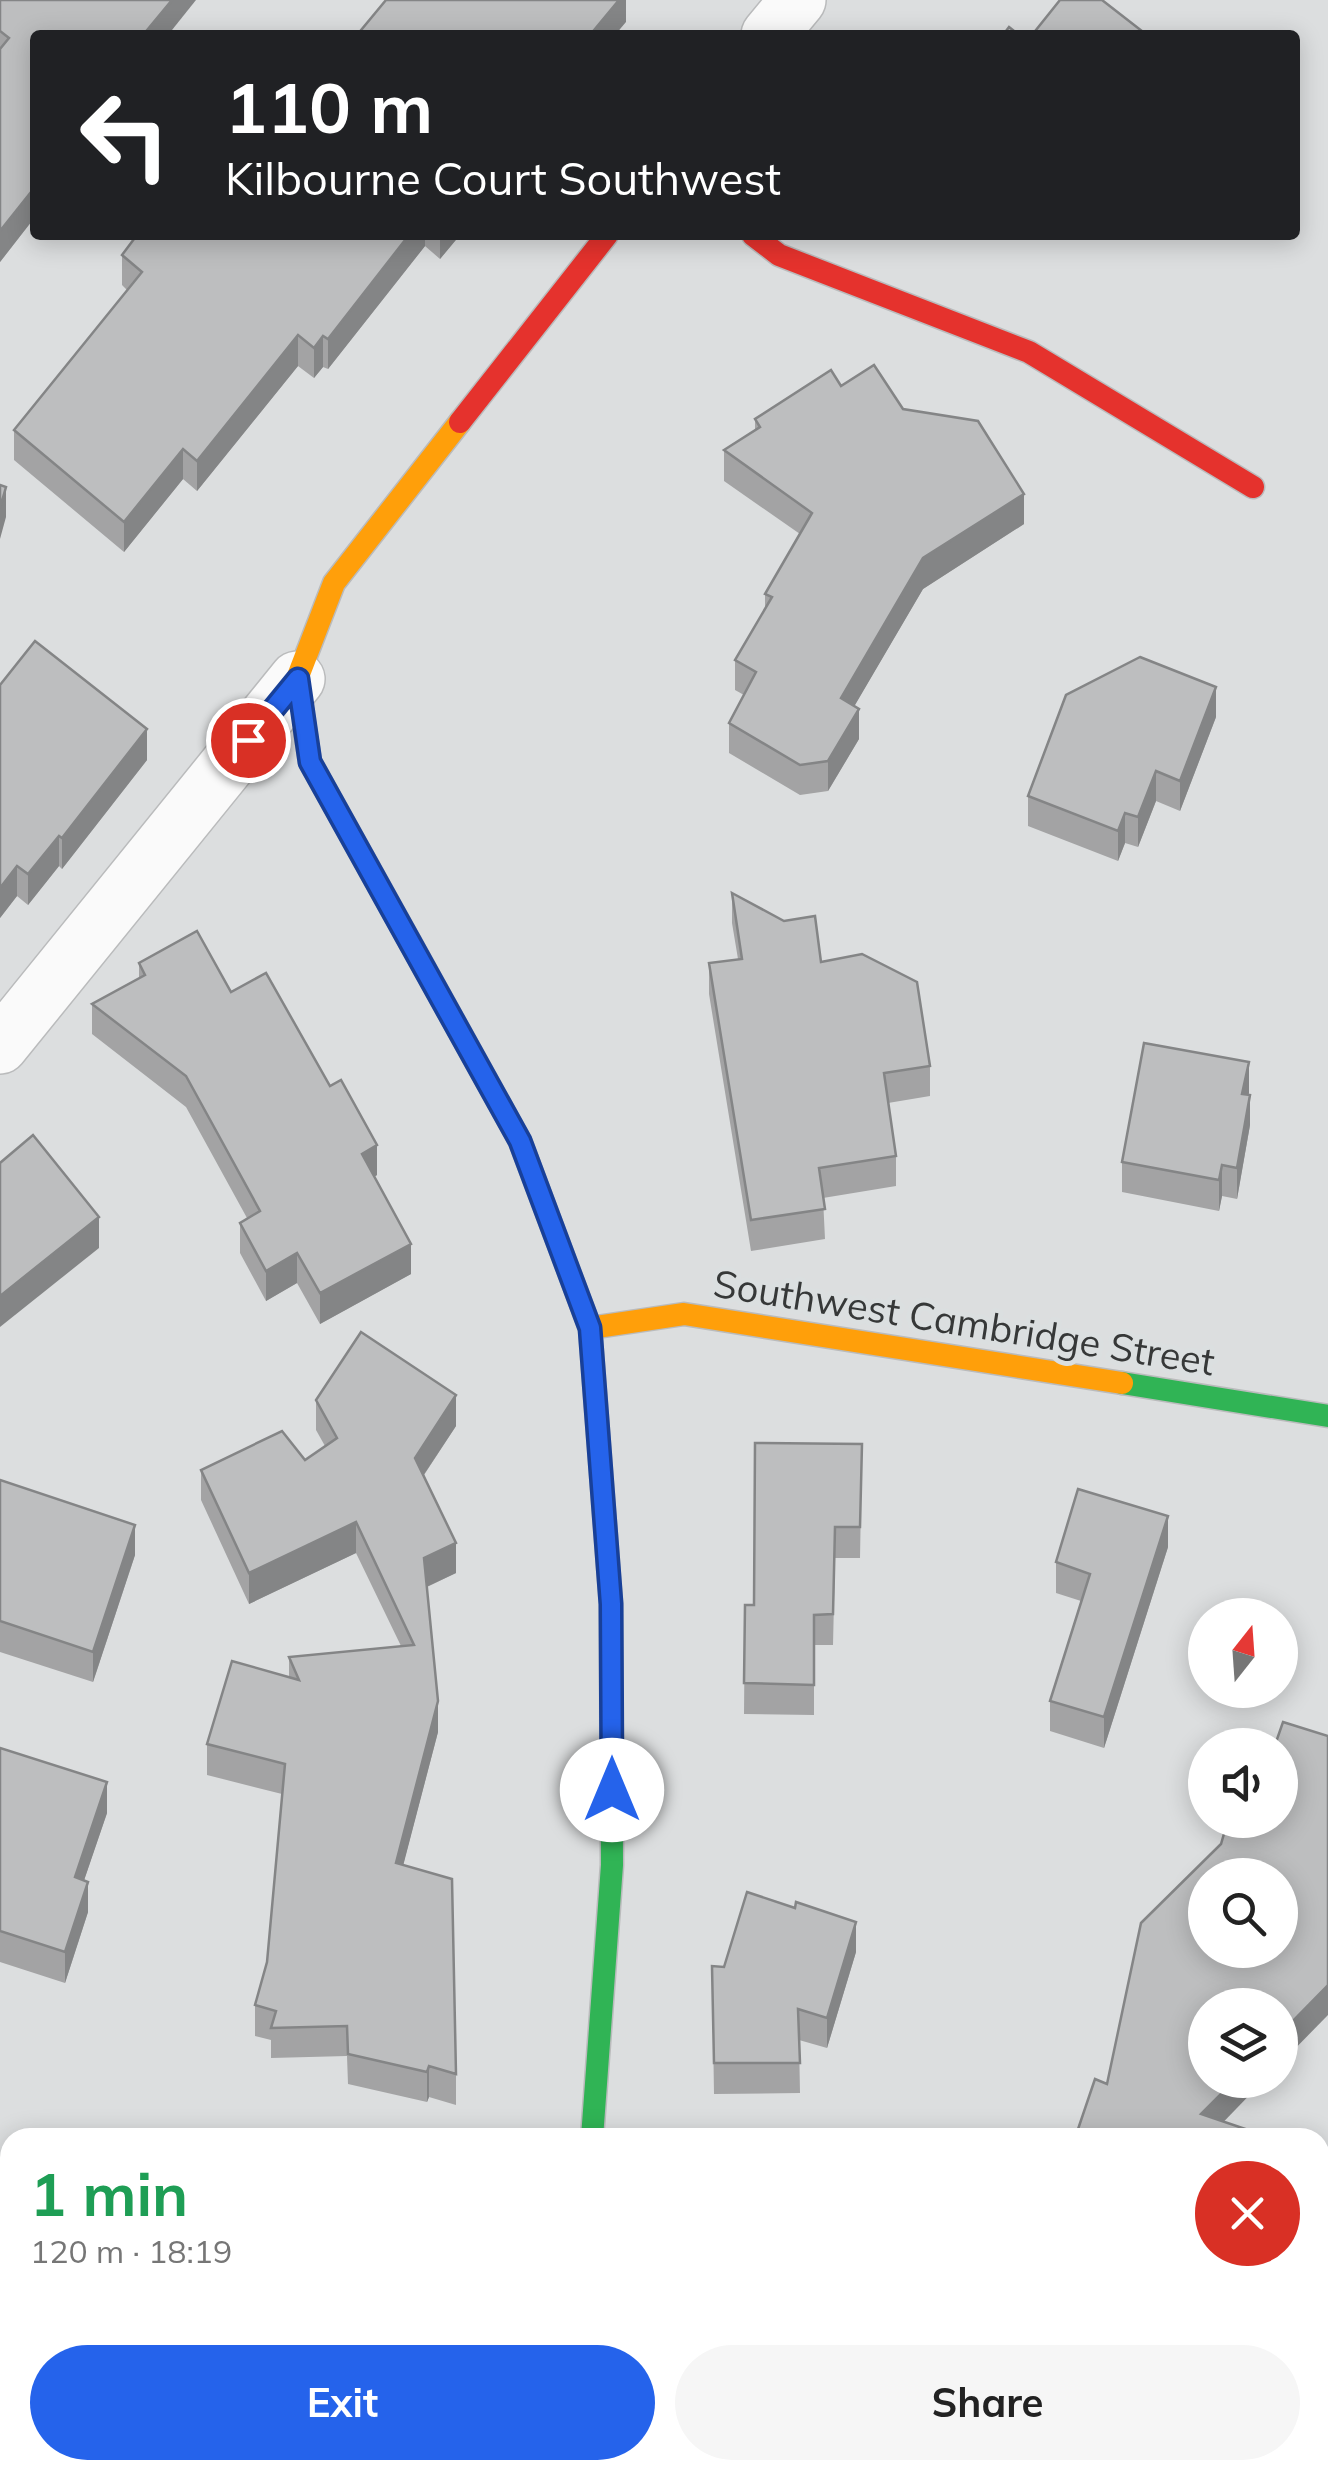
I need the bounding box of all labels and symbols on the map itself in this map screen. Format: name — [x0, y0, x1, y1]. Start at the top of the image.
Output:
pin — [206, 698, 291, 783]
street label: Southwest Cambridge Street — [710, 1259, 1218, 1385]
north arrow — [1188, 1598, 1298, 1708]
position arrow — [560, 1738, 664, 1842]

